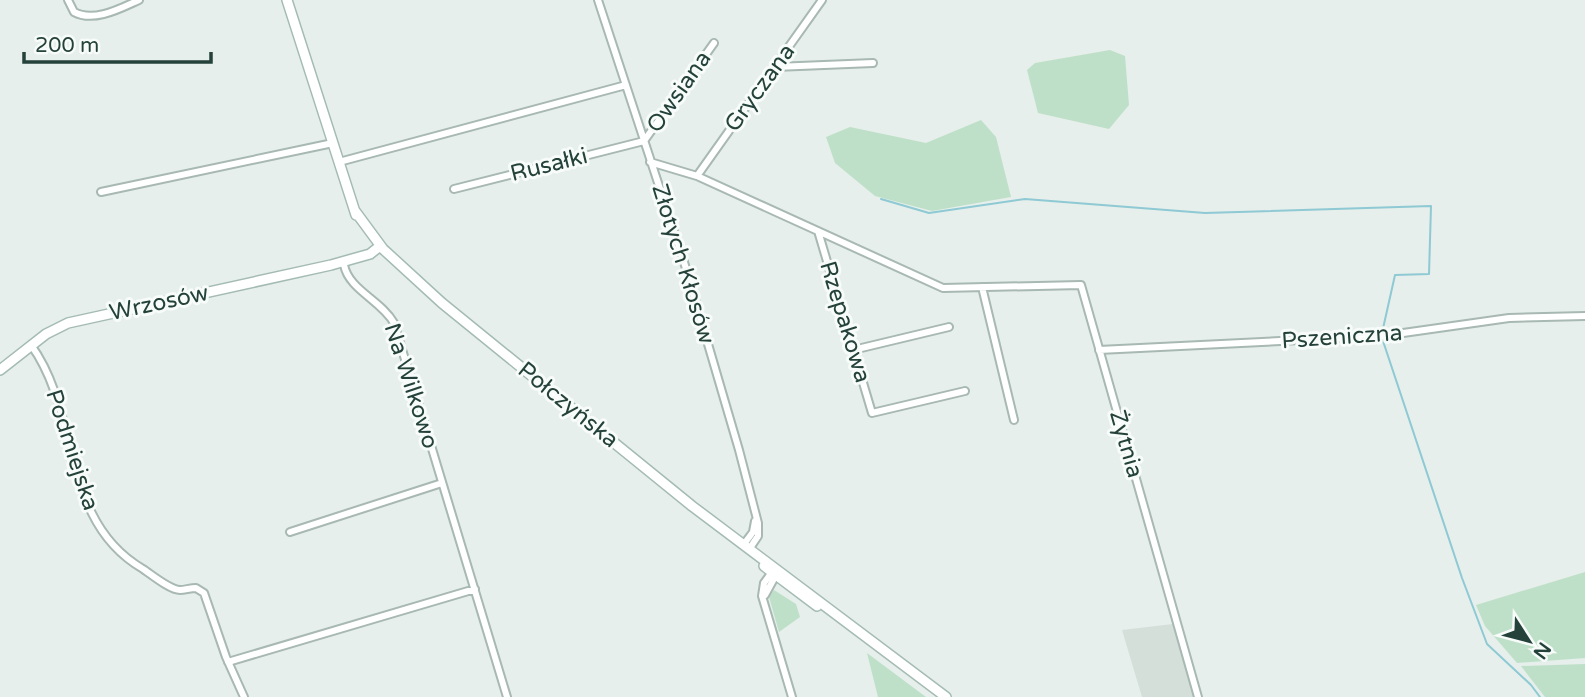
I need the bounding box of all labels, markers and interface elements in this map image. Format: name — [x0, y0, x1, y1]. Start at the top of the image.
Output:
scale bar — [24, 21, 212, 65]
text: 200 m — [35, 33, 99, 58]
street label: Gryczana — [719, 39, 801, 137]
street label: Owsiana — [641, 46, 717, 138]
street label: Rusałki — [507, 142, 591, 188]
street label: Złotych Kłosów — [645, 181, 721, 347]
street label: Rzepakowa — [813, 258, 877, 386]
street label: Wrzosów — [107, 279, 211, 327]
street label: Pszeniczna — [1281, 319, 1403, 355]
street label: Na Wilkowo — [378, 320, 444, 452]
street label: Połczyńska — [512, 356, 624, 454]
street label: Podmiejska — [39, 386, 105, 514]
street label: Żytnia — [1103, 407, 1149, 481]
north arrow — [1494, 606, 1564, 676]
text: N — [1529, 638, 1555, 663]

